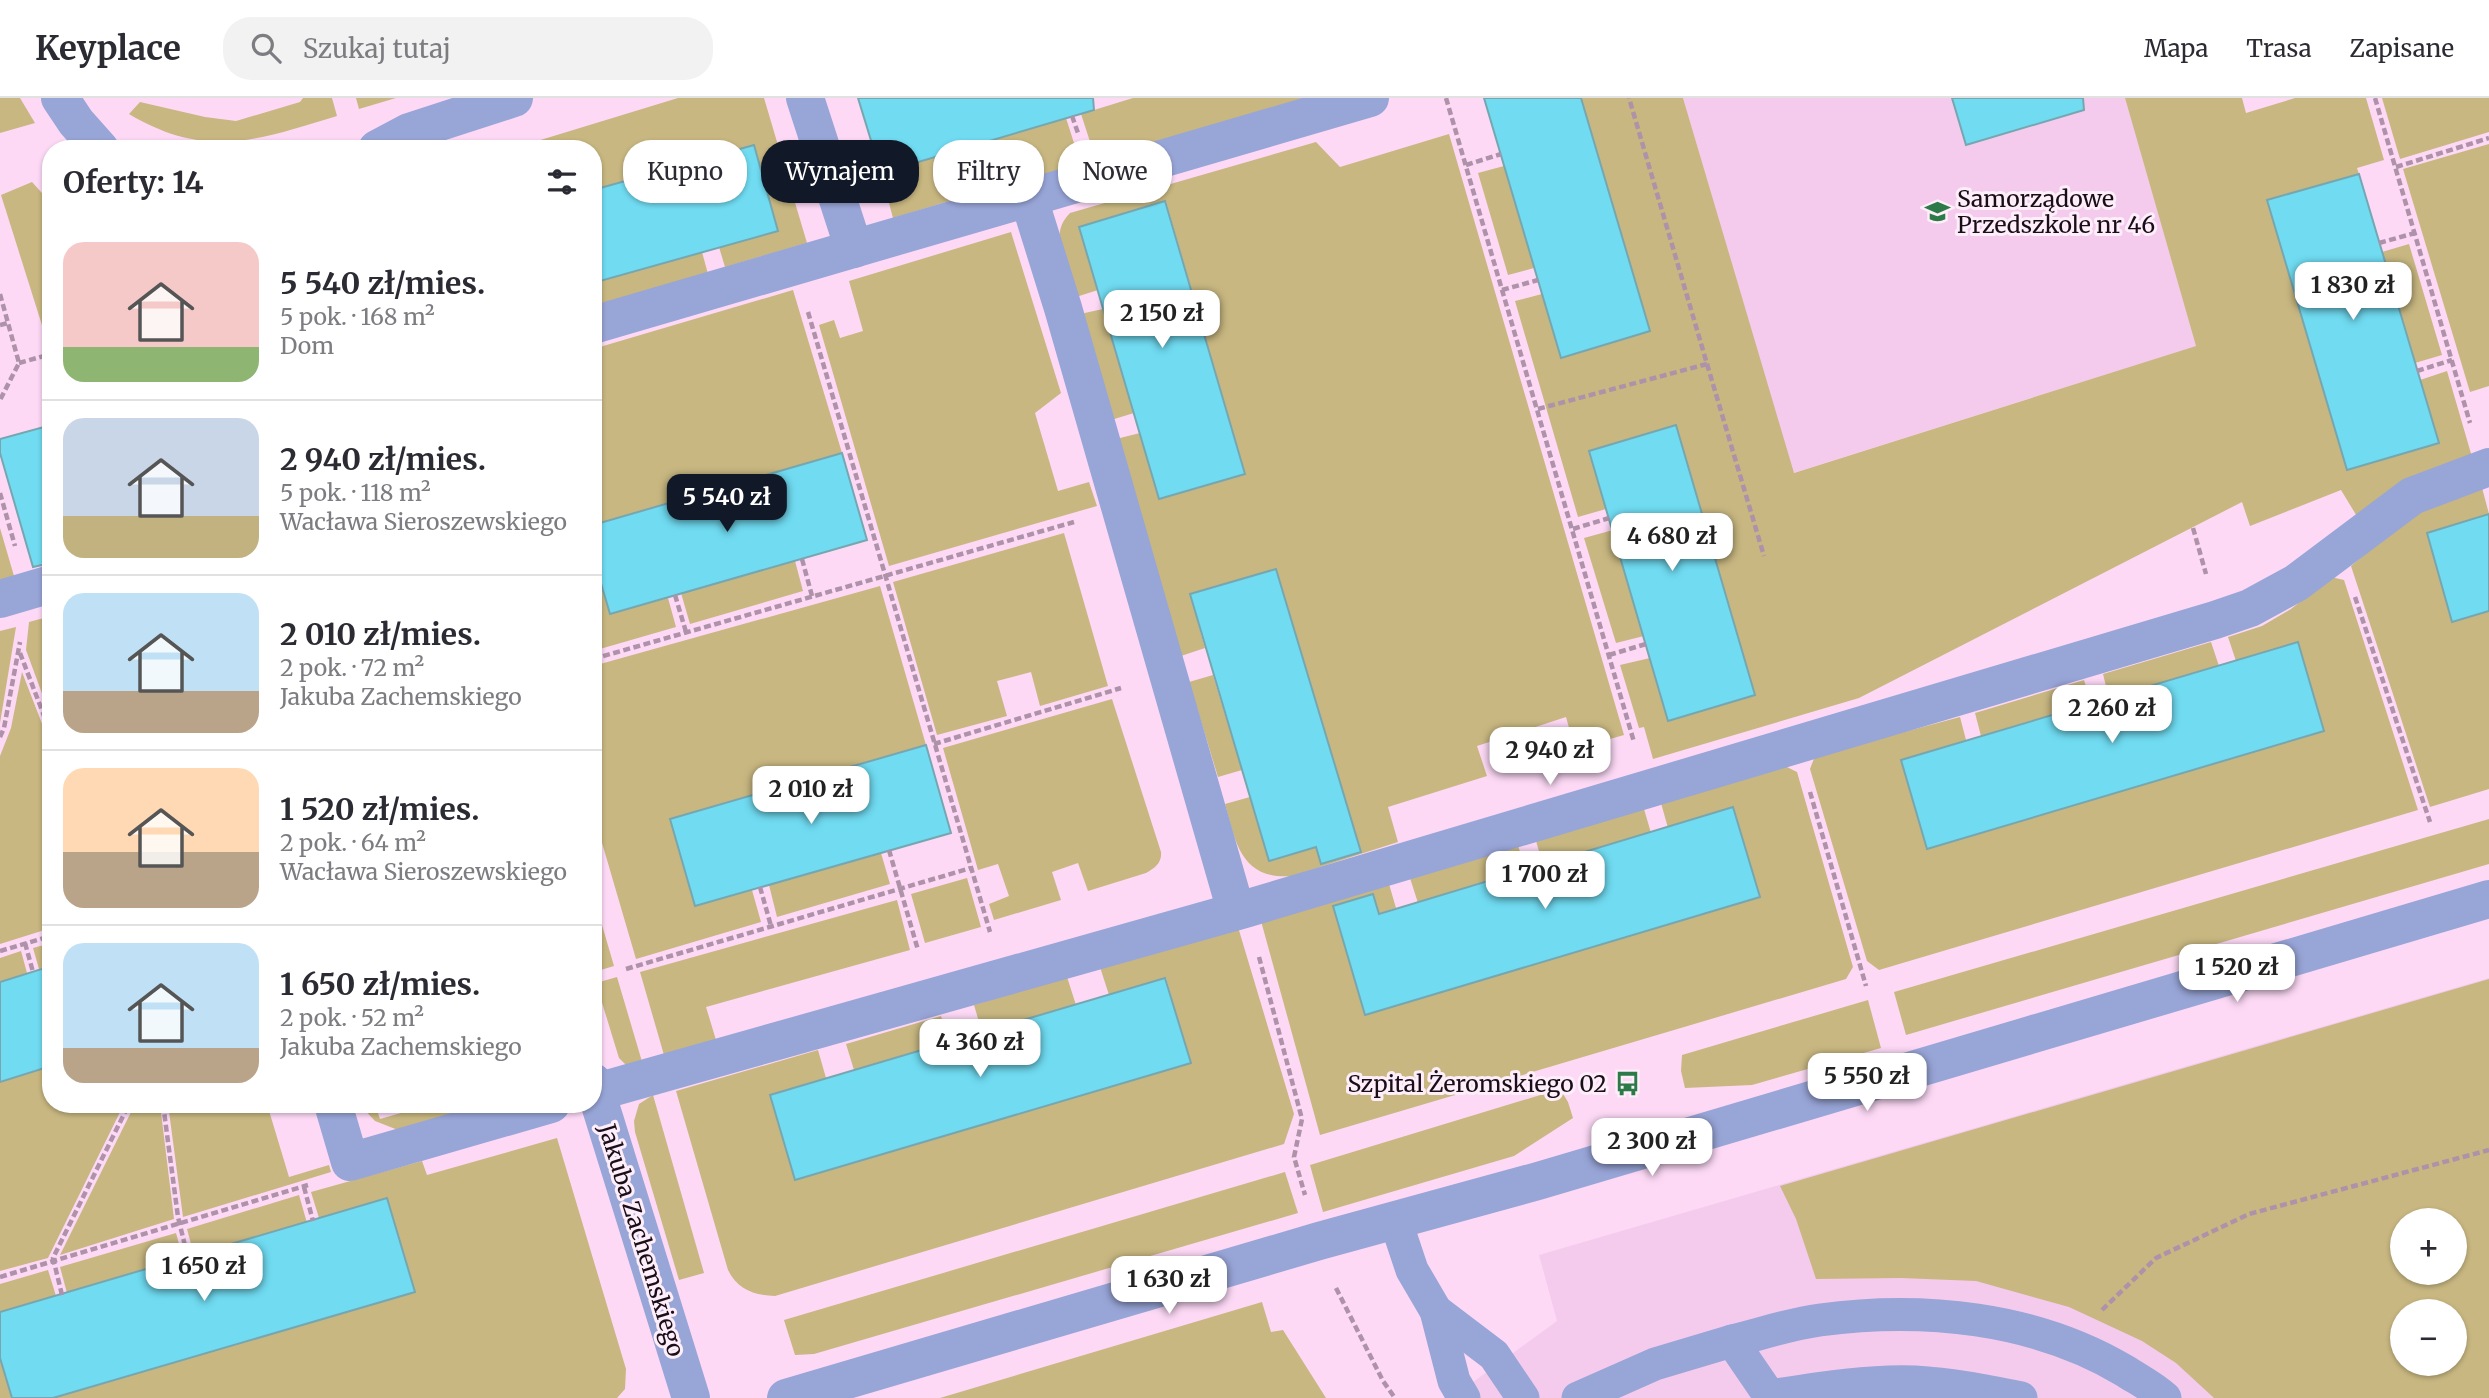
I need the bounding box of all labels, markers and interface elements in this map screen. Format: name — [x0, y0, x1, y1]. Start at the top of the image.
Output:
search box — [223, 17, 713, 80]
text: Keyplace — [35, 28, 181, 69]
icon: search — [247, 29, 285, 67]
text: Szukaj tutaj — [303, 32, 451, 65]
text: Mapa — [2144, 33, 2208, 64]
text: Trasa — [2246, 33, 2312, 64]
text: Zapisane — [2350, 33, 2454, 64]
chip: Kupno — [623, 140, 747, 203]
chip: Wynajem — [761, 140, 919, 203]
chip: Filtry — [933, 140, 1044, 203]
chip: Nowe — [1058, 140, 1172, 203]
text: Oferty: 14 — [63, 163, 204, 201]
icon: filters — [543, 163, 581, 201]
place label: Samorządowe Przedszkole nr 46 — [1957, 184, 2155, 239]
school or university icon: Samorządowe Przedszkole nr 46 — [1923, 197, 1951, 225]
pin: 1 830 zł — [2281, 262, 2425, 322]
text: 5 540 zł/mies. — [280, 264, 485, 302]
icon: home — [119, 270, 203, 354]
text: 1 830 zł — [2311, 270, 2395, 299]
pin: 2 150 zł — [1090, 290, 1234, 350]
text: 2 150 zł — [1120, 298, 1204, 327]
text: 5 pok. · 168 m² — [280, 302, 435, 331]
text: Dom — [280, 331, 334, 360]
text: 2 940 zł/mies. — [280, 440, 486, 478]
icon: home — [119, 446, 203, 530]
pin: 5 540 zł — [655, 474, 799, 534]
text: 5 pok. · 118 m² — [280, 478, 431, 507]
text: 5 540 zł — [683, 482, 771, 511]
text: Wacława Sieroszewskiego — [280, 507, 567, 536]
pin: 4 680 zł — [1600, 514, 1744, 573]
text: 4 680 zł — [1627, 521, 1717, 550]
text: 2 010 zł/mies. — [280, 615, 481, 653]
icon: home — [119, 621, 203, 705]
text: 2 pok. · 72 m² — [280, 653, 424, 682]
text: Jakuba Zachemskiego — [280, 682, 522, 711]
pin: 2 260 zł — [2040, 686, 2184, 745]
text: 2 260 zł — [2068, 693, 2156, 722]
pin: 2 940 zł — [1478, 728, 1622, 787]
text: 2 940 zł — [1506, 735, 1594, 764]
pin: 2 010 zł — [739, 766, 883, 826]
text: 2 010 zł — [768, 774, 854, 803]
text: 1 520 zł/mies. — [280, 790, 480, 828]
icon: home — [119, 796, 203, 880]
text: 2 pok. · 64 m² — [280, 828, 426, 857]
pin: 1 700 zł — [1473, 852, 1617, 911]
text: Wacława Sieroszewskiego — [280, 857, 567, 886]
text: 1 700 zł — [1502, 859, 1588, 888]
pin: 1 520 zł — [2165, 944, 2309, 1004]
text: 1 520 zł — [2195, 952, 2279, 981]
text: 1 650 zł/mies. — [280, 965, 480, 1003]
icon: home — [119, 971, 203, 1055]
text: 2 pok. · 52 m² — [280, 1003, 424, 1032]
pin: 4 360 zł — [908, 1020, 1052, 1079]
text: 4 360 zł — [935, 1027, 1025, 1056]
text: Jakuba Zachemskiego — [280, 1032, 522, 1061]
pin: 5 550 zł — [1795, 1054, 1939, 1113]
text: 5 550 zł — [1824, 1061, 1910, 1090]
place label: Szpital Żeromskiego 02 — [1347, 1069, 1607, 1098]
bus stop icon: Szpital Żeromskiego 02 — [1613, 1069, 1641, 1097]
pin: 2 300 zł — [1580, 1118, 1724, 1178]
street label: Jakuba Zachemskiego — [593, 1119, 691, 1360]
text: 2 300 zł — [1607, 1126, 1697, 1155]
map controls — [2390, 1208, 2467, 1376]
button: + — [2390, 1208, 2467, 1285]
pin: 1 650 zł — [132, 1244, 276, 1303]
text: 1 650 zł — [162, 1251, 246, 1280]
pin: 1 630 zł — [1097, 1256, 1241, 1316]
text: 1 630 zł — [1127, 1264, 1211, 1293]
button: − — [2390, 1299, 2467, 1376]

